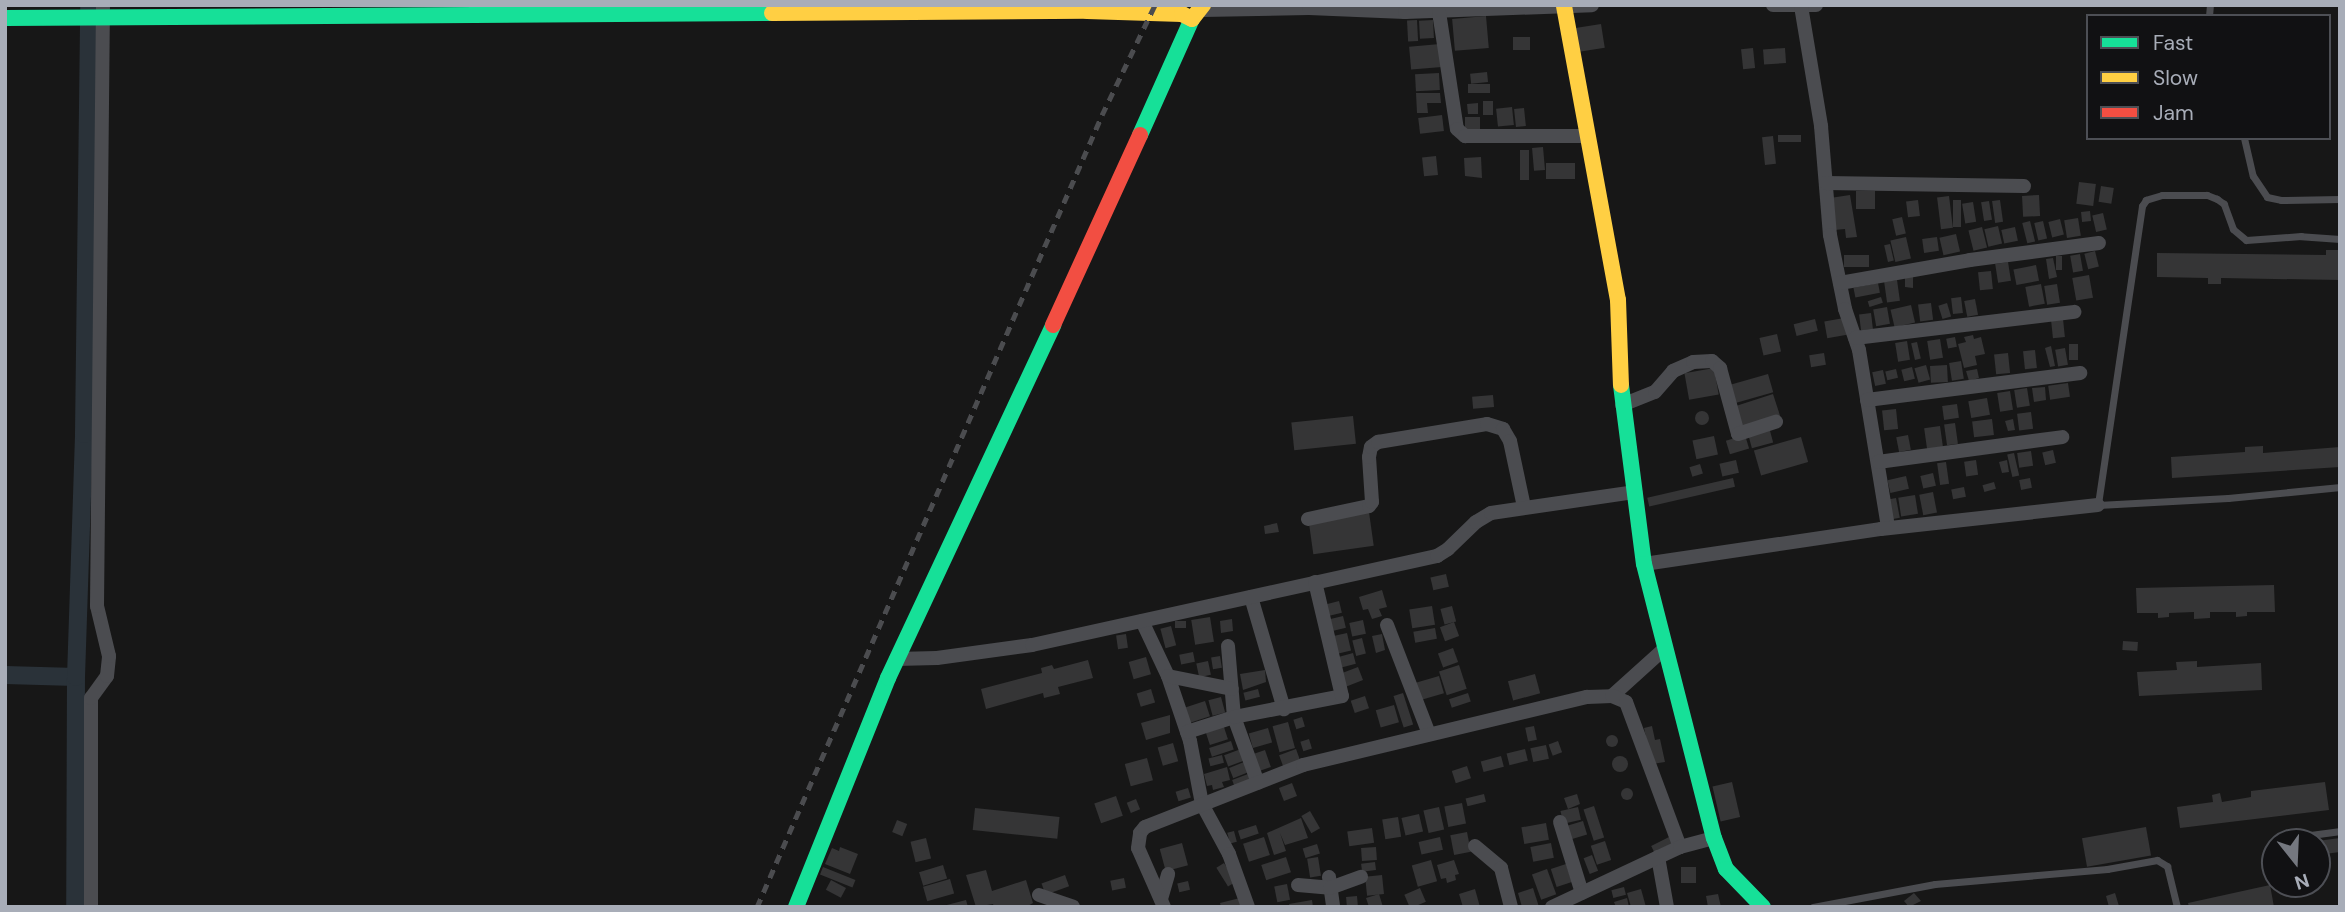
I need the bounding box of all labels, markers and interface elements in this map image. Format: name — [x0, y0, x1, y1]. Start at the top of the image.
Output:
legend — [2086, 14, 2331, 140]
text: Fast — [2153, 29, 2193, 57]
text: Slow — [2153, 64, 2198, 92]
text: Jam — [2153, 99, 2194, 127]
north arrow — [2261, 828, 2331, 898]
text: N — [2292, 868, 2312, 896]

